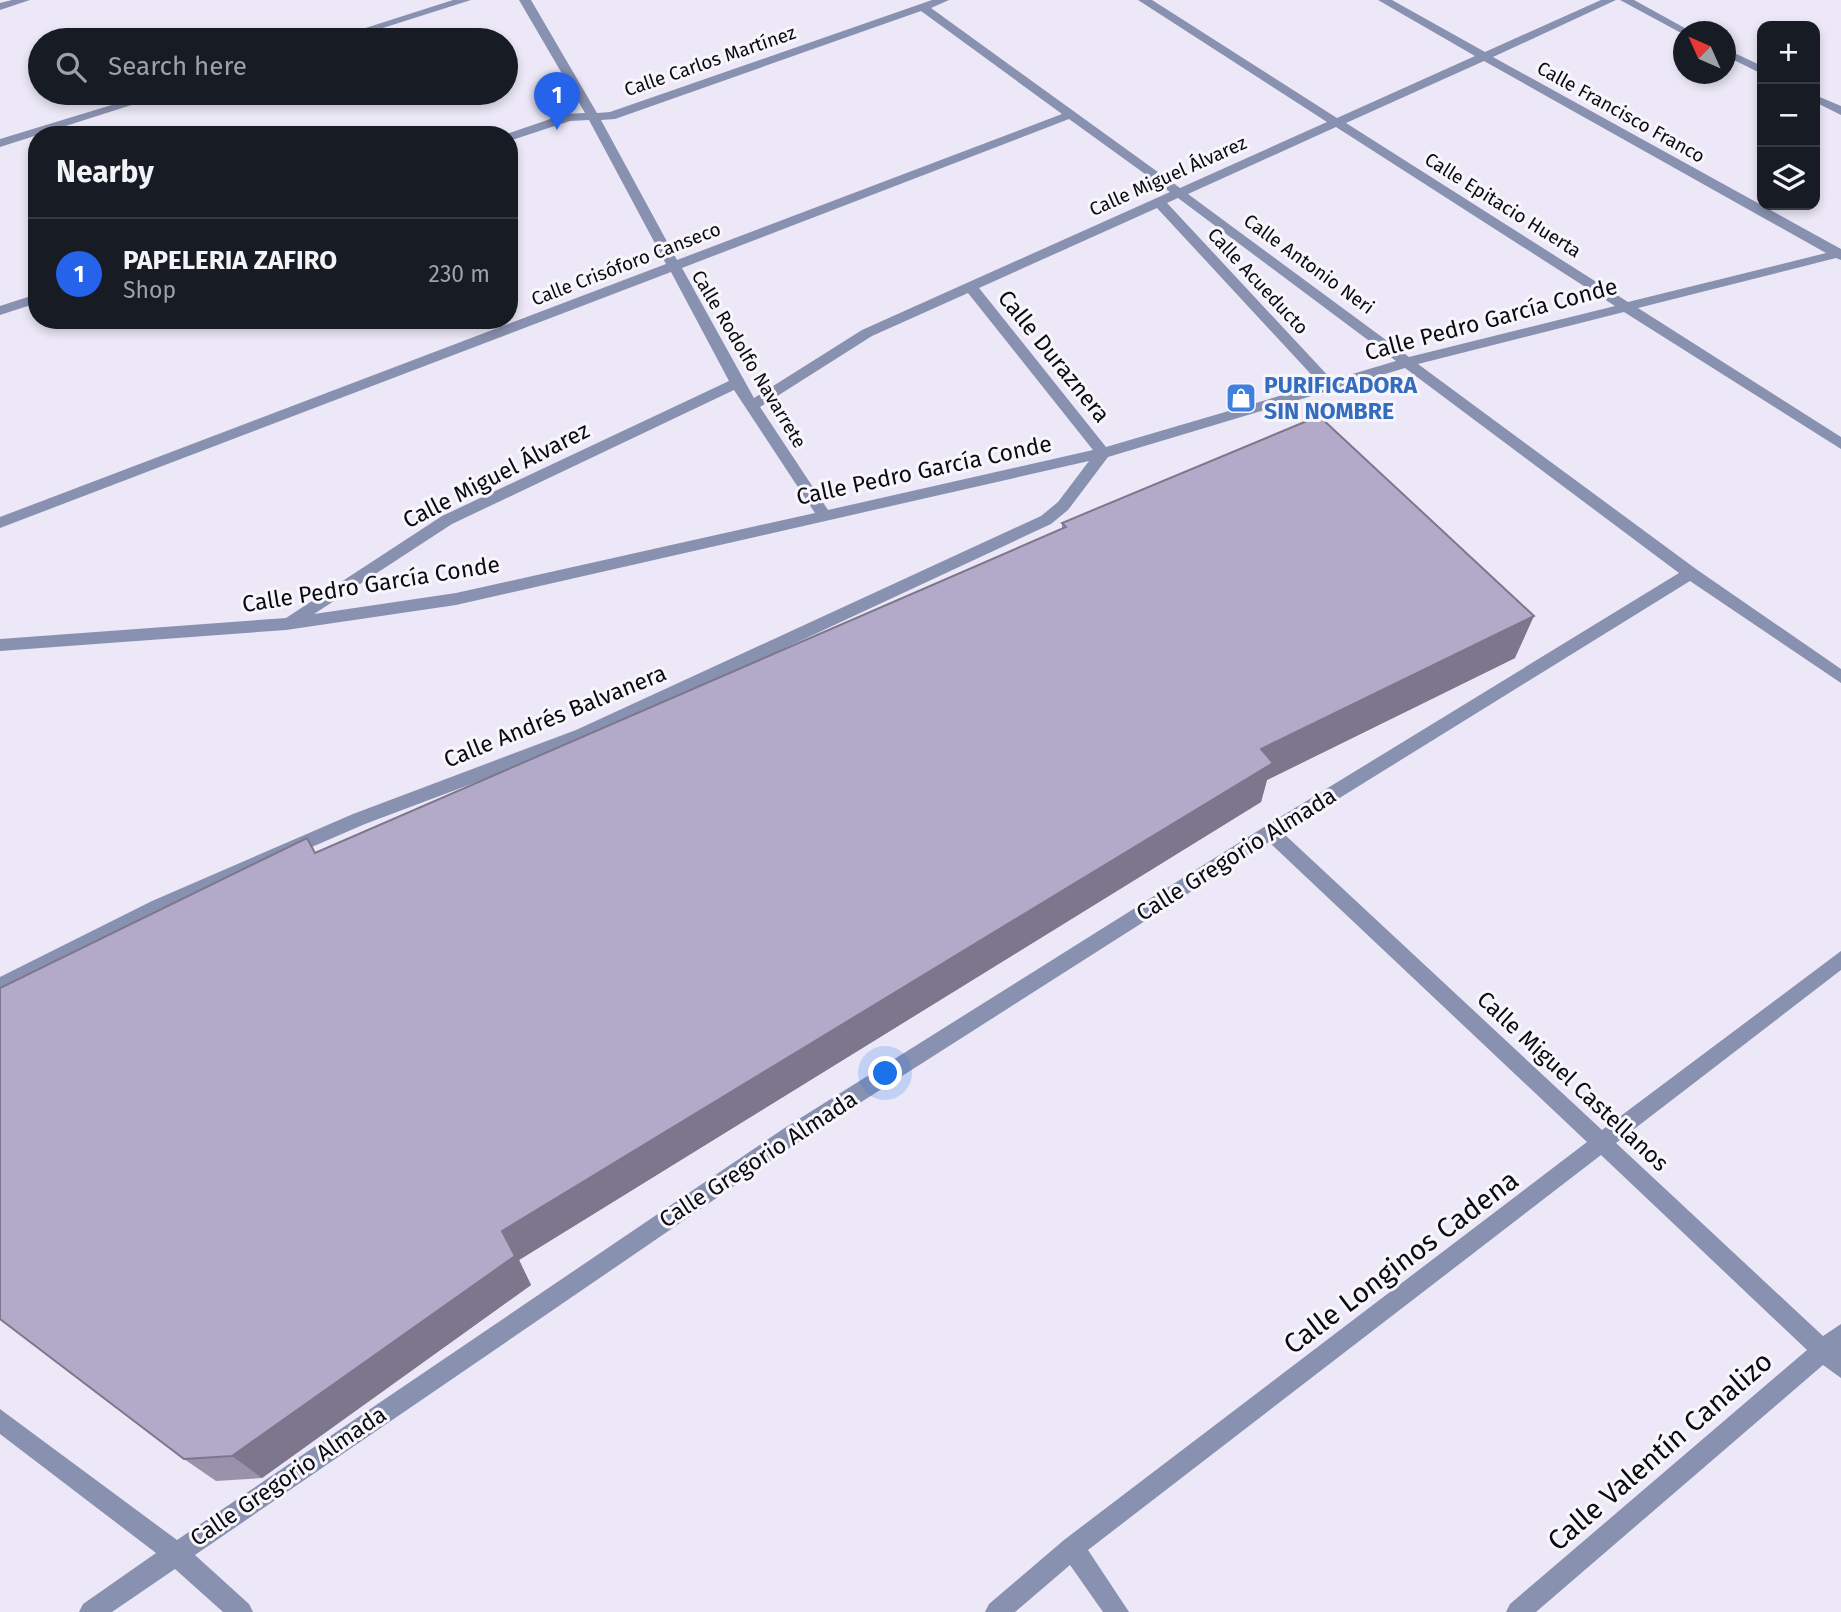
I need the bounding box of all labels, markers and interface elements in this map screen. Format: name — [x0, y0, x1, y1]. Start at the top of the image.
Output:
street label: Calle Carlos Martínez — [621, 21, 799, 101]
north arrow — [1673, 21, 1736, 84]
map controls — [1757, 21, 1820, 210]
button: + — [1757, 21, 1820, 84]
search box — [28, 28, 518, 105]
icon: search — [52, 48, 90, 86]
text: Search here — [108, 51, 247, 82]
street label: Calle Francisco Franco — [1533, 56, 1709, 168]
pin: 1 — [534, 72, 580, 130]
button: − — [1757, 84, 1820, 147]
street label: Calle Miguel Álvarez — [1086, 131, 1250, 221]
button: layers — [1757, 147, 1820, 210]
street label: Calle Epitacio Huerta — [1421, 148, 1585, 262]
text: Nearby — [56, 154, 154, 190]
street label: Calle Antonio Neri — [1239, 209, 1379, 319]
street label: Calle Crisóforo Canseco — [528, 217, 724, 311]
street label: Calle Acueducto — [1203, 223, 1313, 339]
text: PAPELERIA ZAFIRO — [123, 245, 337, 276]
text: 1 — [74, 260, 84, 288]
text: 230 m — [429, 260, 490, 288]
street label: Calle Rodolfo Navarrete — [687, 266, 811, 452]
street label: Calle Pedro García Conde — [1362, 272, 1620, 366]
text: Shop — [123, 276, 176, 304]
street label: Calle Duraznera — [992, 284, 1116, 428]
place label: PURIFICADORA SIN NOMBRE — [1264, 371, 1417, 425]
shop icon: PURIFICADORA SIN NOMBRE — [1224, 381, 1258, 415]
street label: Calle Miguel Álvarez — [398, 415, 594, 534]
street label: Calle Pedro García Conde — [794, 429, 1054, 511]
street label: Calle Pedro García Conde — [240, 550, 502, 618]
street label: Calle Andrés Balvanera — [440, 658, 670, 774]
street label: Calle Gregorio Almada — [1131, 781, 1341, 927]
street label: Calle Miguel Castellanos — [1471, 985, 1675, 1177]
your location — [868, 1056, 902, 1090]
street label: Calle Gregorio Almada — [654, 1084, 862, 1234]
street label: Calle Longinos Cadena — [1277, 1163, 1525, 1361]
street label: Calle Valentín Canalizo — [1541, 1344, 1779, 1558]
street label: Calle Gregorio Almada — [185, 1400, 391, 1552]

